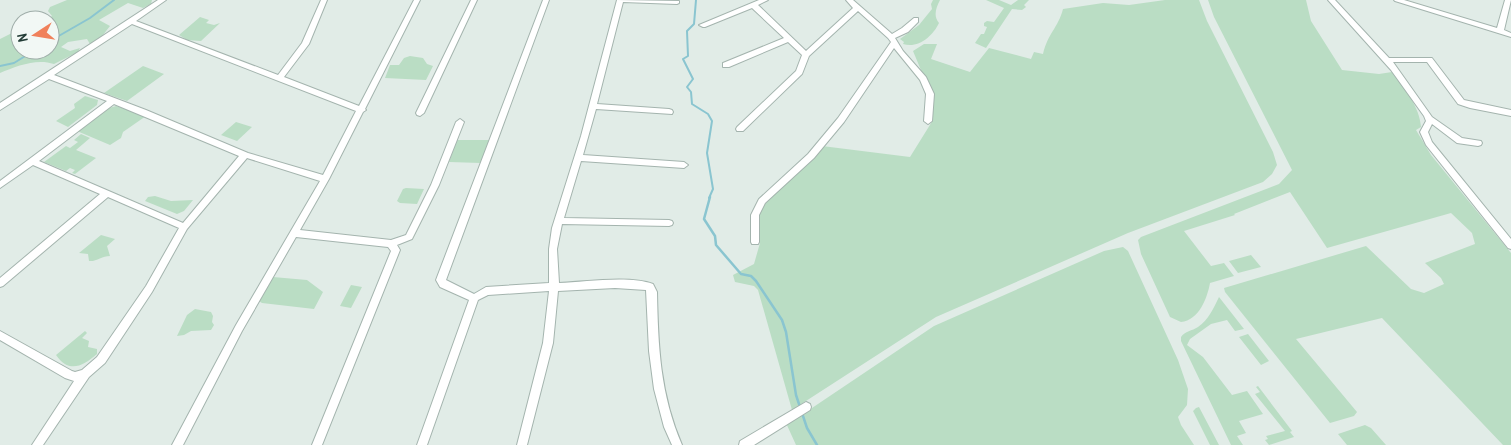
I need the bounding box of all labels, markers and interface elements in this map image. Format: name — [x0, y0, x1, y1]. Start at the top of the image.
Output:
north arrow — [10, 10, 60, 60]
text: N — [13, 32, 32, 44]

